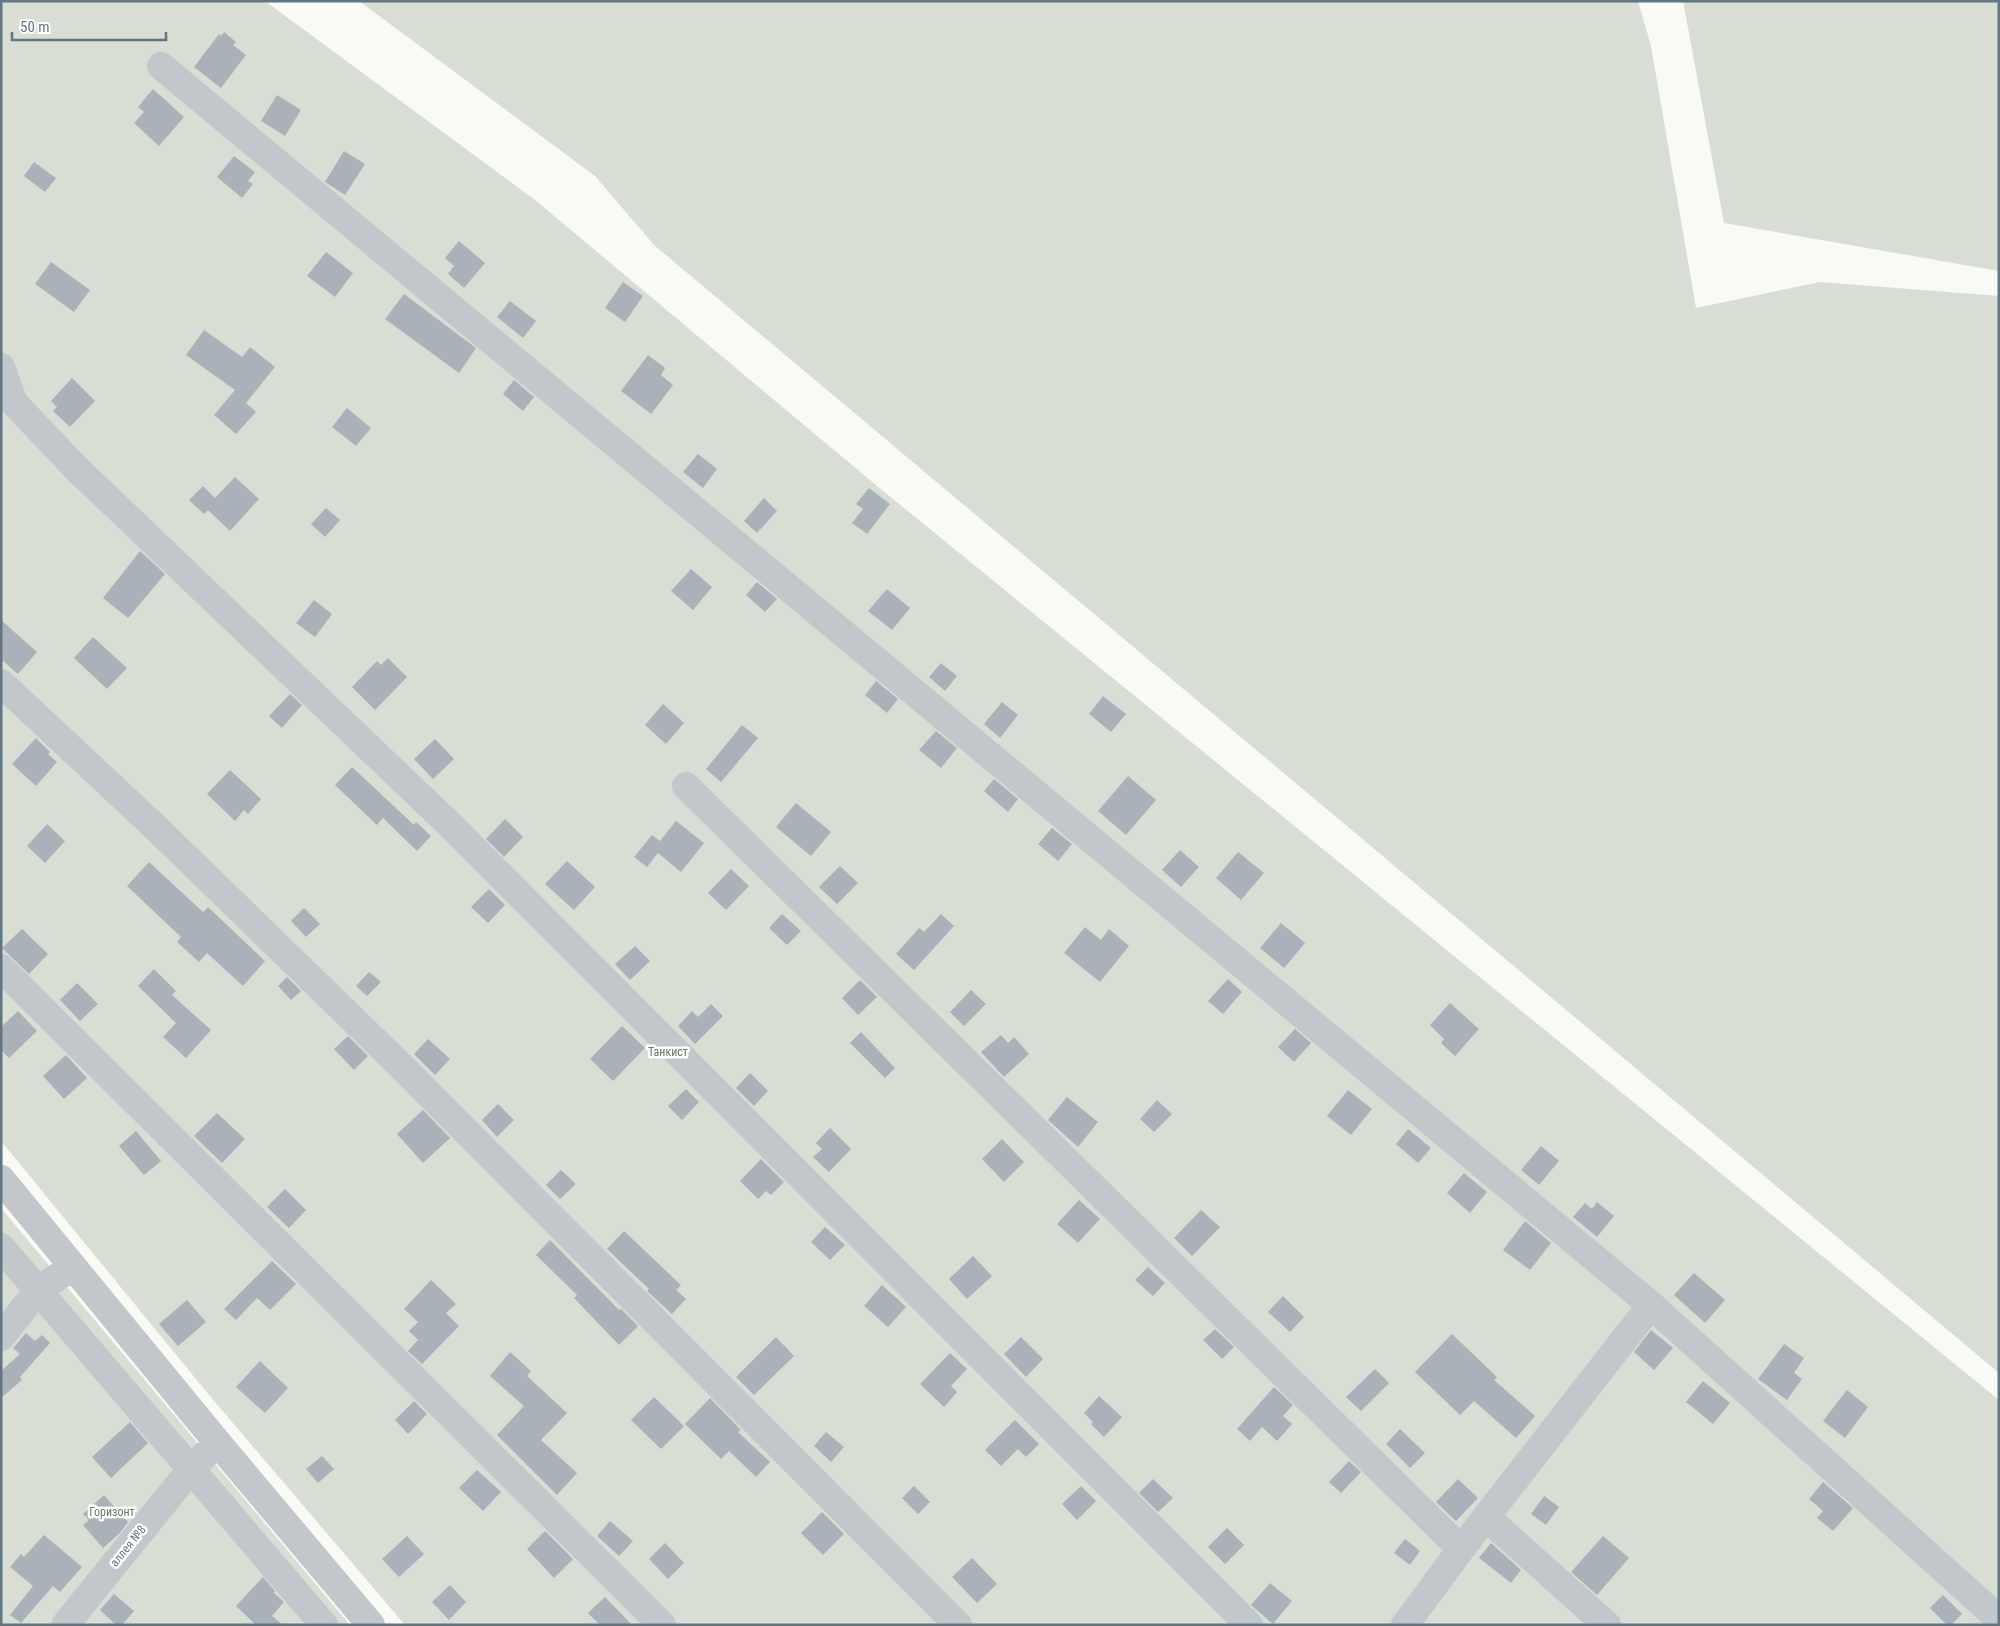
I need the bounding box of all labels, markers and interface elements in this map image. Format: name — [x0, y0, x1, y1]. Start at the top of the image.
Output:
scale bar — [12, 10, 166, 42]
text: 50 m — [20, 18, 50, 36]
park label: Танкист — [648, 1045, 688, 1059]
park label: Горизонт — [89, 1505, 135, 1519]
street label: аллея №8 — [107, 1523, 149, 1569]

